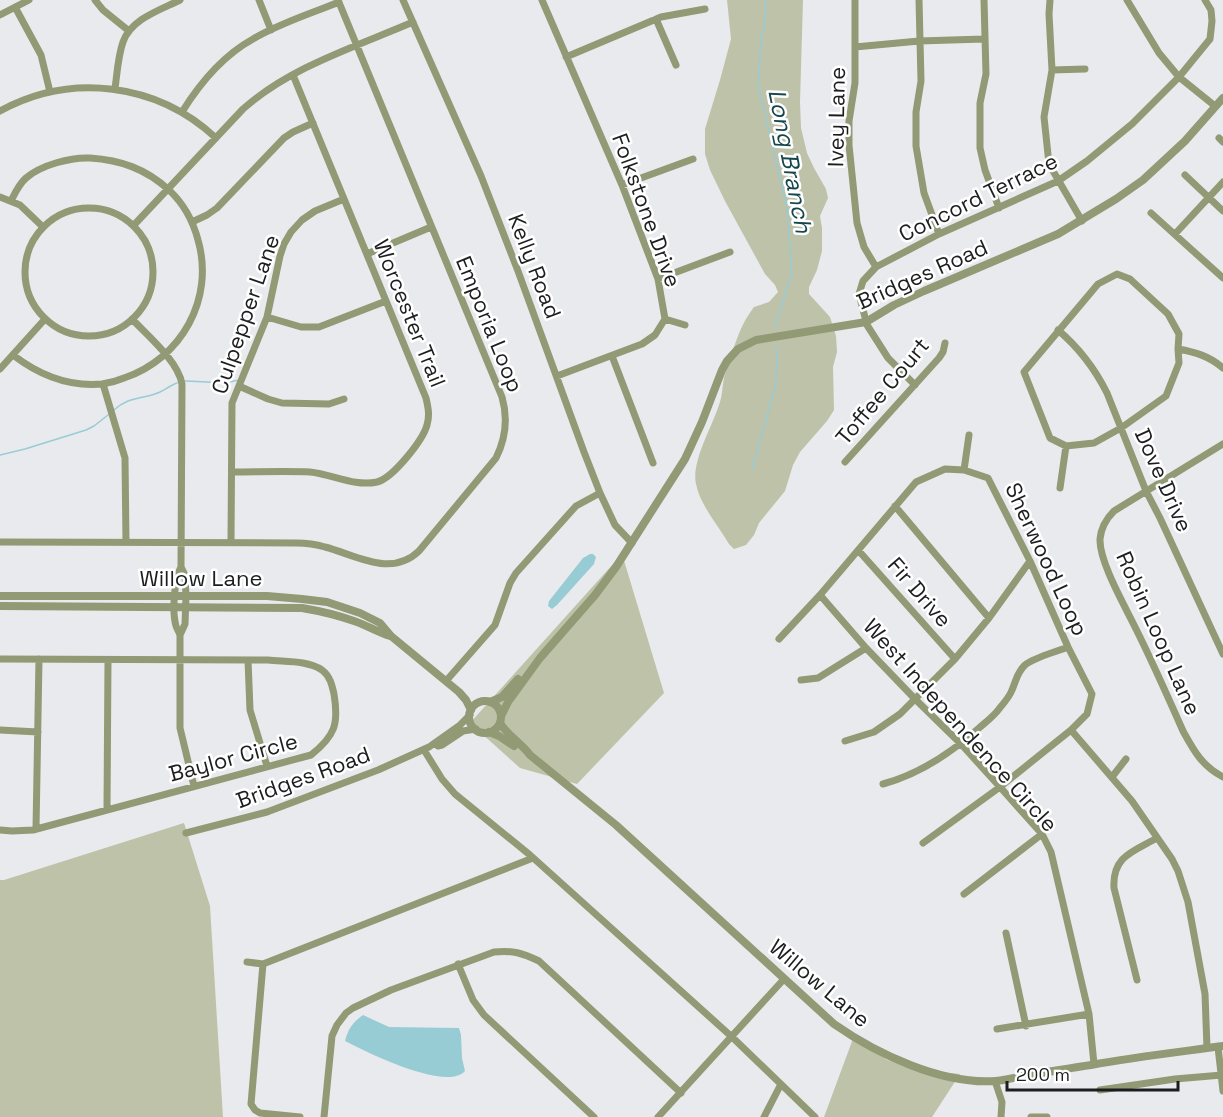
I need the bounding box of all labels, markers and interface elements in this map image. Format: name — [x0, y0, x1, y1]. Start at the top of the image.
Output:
street label: Ivey Lane — [821, 67, 851, 167]
water label: Long Branch — [761, 86, 820, 237]
street label: Folkstone Drive — [606, 129, 688, 291]
street label: Concord Terrace — [894, 146, 1062, 248]
street label: Kelly Road — [502, 210, 568, 322]
street label: Culpepper Lane — [205, 231, 285, 397]
street label: Bridges Road — [852, 233, 992, 315]
street label: Worcester Trail — [368, 235, 452, 391]
street label: Emporia Loop — [450, 252, 530, 396]
street label: Toffee Court — [829, 332, 935, 450]
street label: Dove Drive — [1129, 424, 1199, 536]
street label: Sherwood Loop — [999, 478, 1095, 640]
street label: Robin Loop Lane — [1110, 547, 1208, 719]
street label: Fir Drive — [882, 551, 958, 633]
street label: Willow Lane — [139, 564, 263, 592]
street label: West Independence Circle — [858, 613, 1064, 837]
street label: Baylor Circle — [165, 726, 301, 788]
street label: Bridges Road — [232, 740, 374, 814]
street label: Willow Lane — [764, 933, 876, 1033]
scale bar — [1007, 1054, 1178, 1092]
text: 200 m — [1016, 1063, 1070, 1086]

